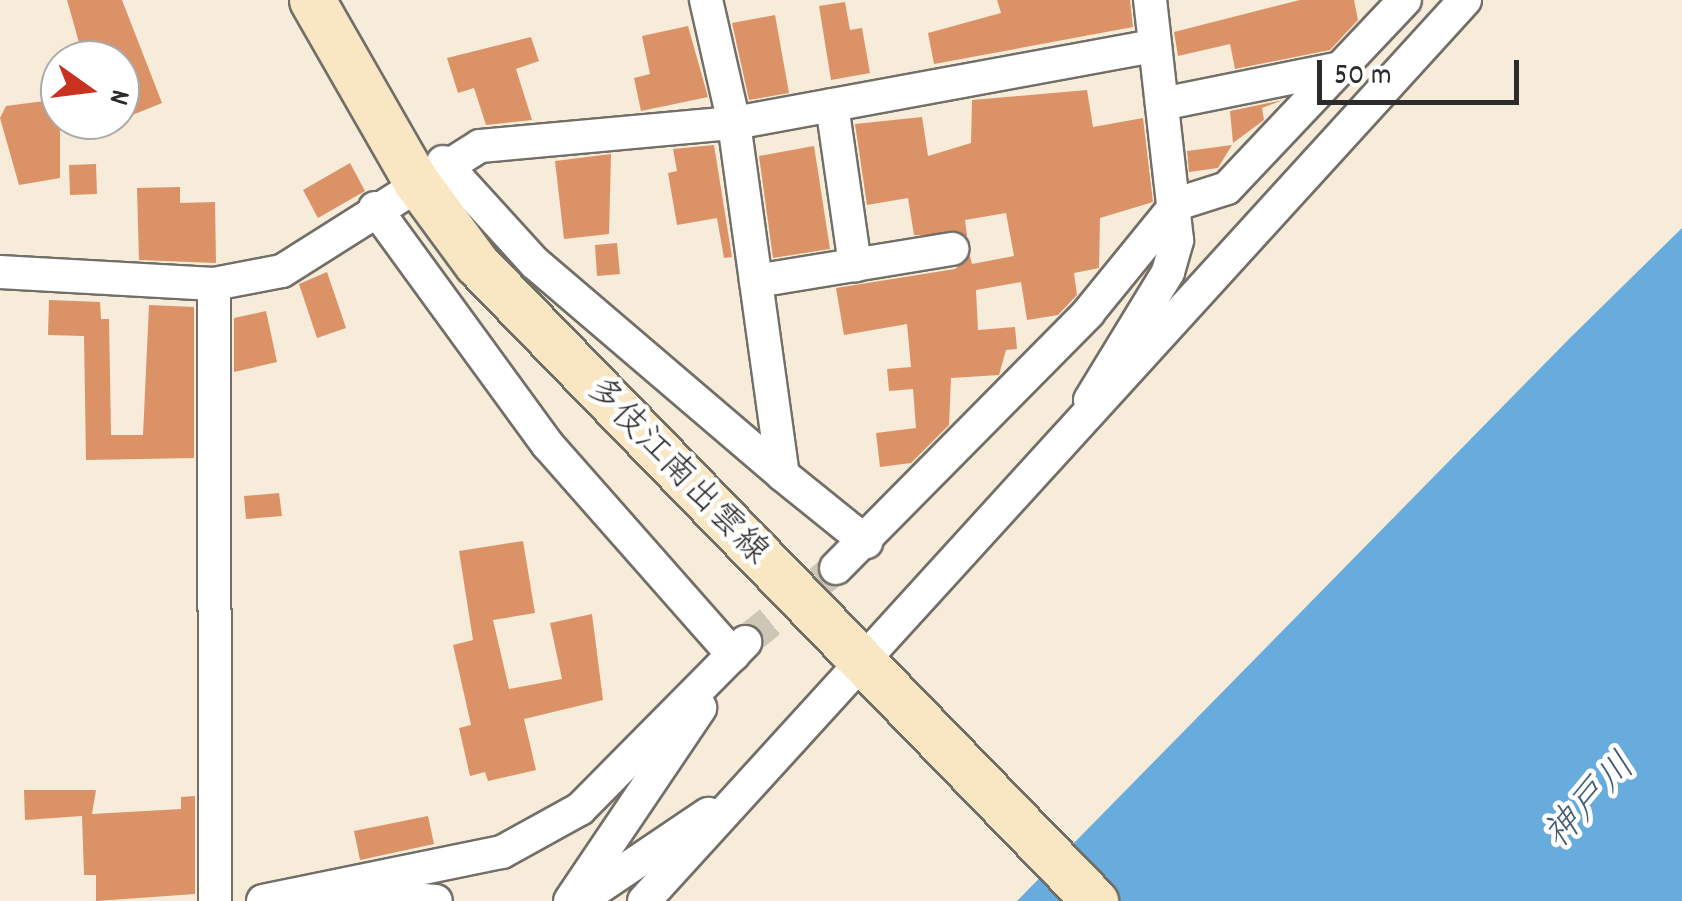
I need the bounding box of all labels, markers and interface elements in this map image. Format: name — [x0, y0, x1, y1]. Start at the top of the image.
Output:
north arrow — [40, 40, 140, 140]
scale bar — [1322, 40, 1524, 102]
text: 50 m — [1334, 56, 1392, 99]
text: N — [96, 85, 138, 108]
street label: 多伎江南出雲線 — [576, 369, 776, 575]
water label: 神戸川 — [1536, 746, 1648, 860]

